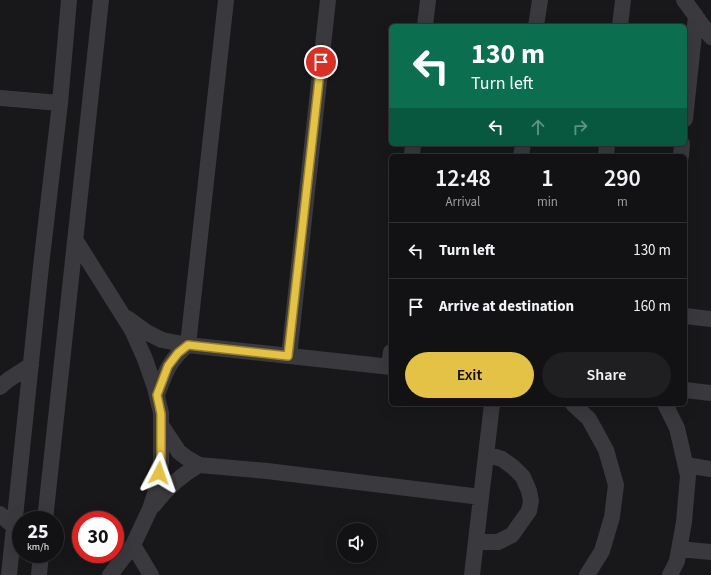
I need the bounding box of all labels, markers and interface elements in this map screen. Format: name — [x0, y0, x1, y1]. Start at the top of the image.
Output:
text: 130 m — [471, 34, 545, 74]
icon: left — [405, 40, 457, 92]
pin — [304, 45, 338, 79]
icon: arrive — [310, 51, 332, 73]
text: Turn left — [471, 71, 533, 96]
icon: left — [485, 116, 507, 138]
icon: ahead — [527, 116, 549, 138]
icon: right — [569, 116, 591, 138]
text: 12:48 — [435, 161, 491, 196]
text: 1 — [541, 161, 554, 196]
text: 290 — [604, 161, 641, 196]
text: Arrival — [445, 193, 480, 211]
text: min — [537, 193, 558, 211]
text: m — [617, 193, 628, 211]
icon: left — [405, 240, 427, 262]
text: Turn left — [439, 240, 495, 261]
text: 130 m — [633, 240, 671, 261]
icon: arrive — [405, 296, 427, 318]
text: Arrive at destination — [439, 296, 574, 317]
text: 160 m — [633, 296, 671, 317]
button: Exit — [405, 352, 534, 398]
button: Share — [542, 352, 671, 398]
position arrow — [138, 452, 180, 494]
speed limit sign: 30 — [72, 511, 124, 563]
text: 25 — [27, 518, 49, 546]
map controls — [337, 523, 377, 563]
button: sound — [337, 523, 377, 563]
text: km/h — [27, 540, 49, 554]

